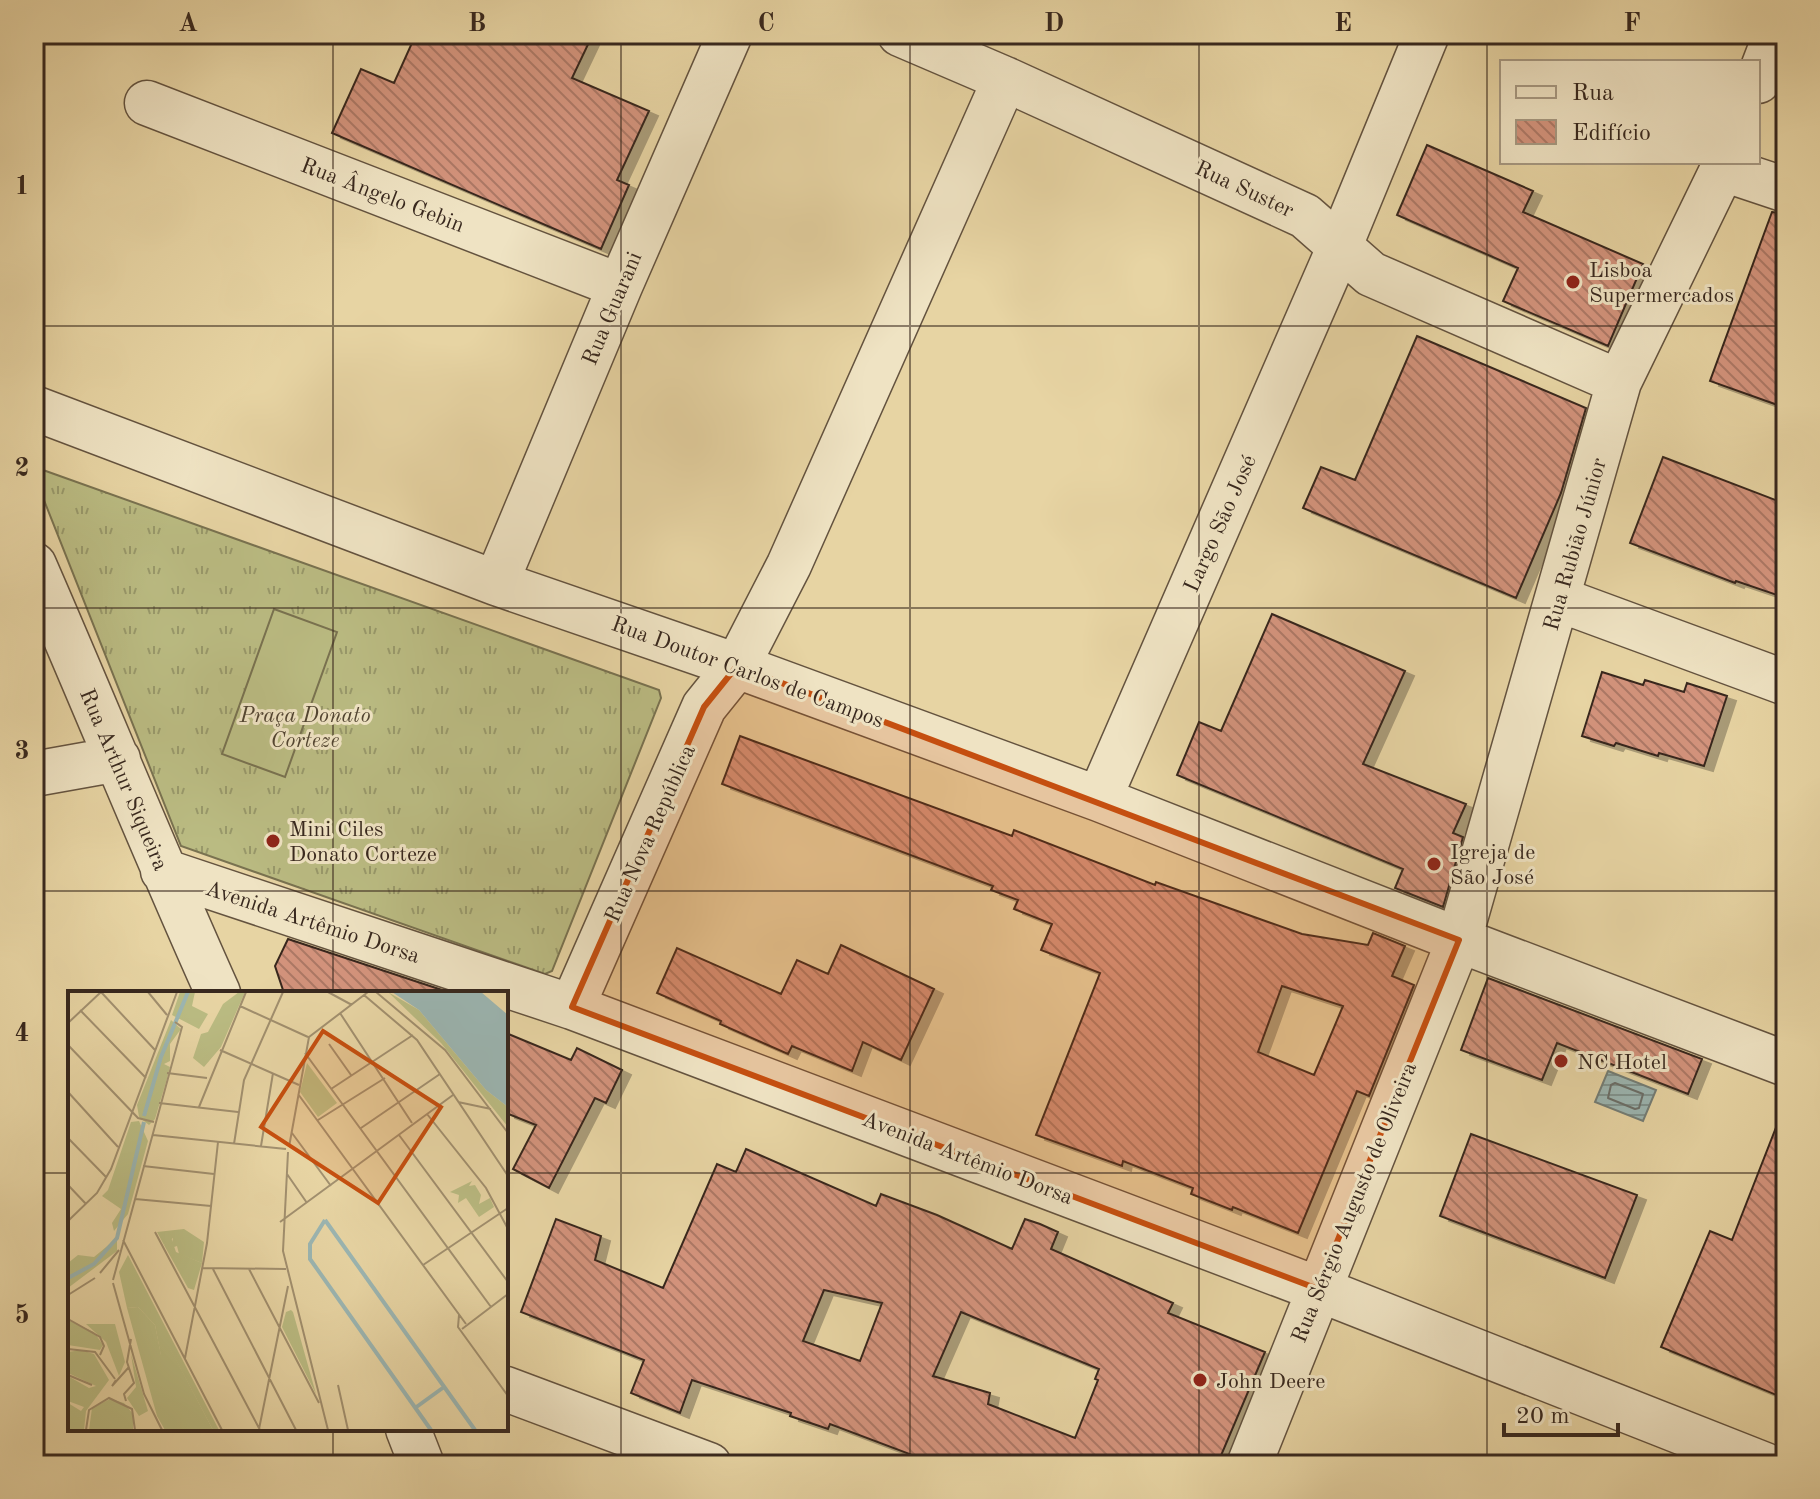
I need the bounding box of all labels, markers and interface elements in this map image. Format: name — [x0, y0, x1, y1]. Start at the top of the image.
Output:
text: A — [178, 11, 198, 37]
text: B — [468, 11, 486, 37]
text: C — [757, 11, 775, 37]
text: D — [1044, 11, 1064, 37]
text: E — [1334, 11, 1352, 37]
text: F — [1623, 11, 1641, 37]
legend — [1500, 60, 1760, 164]
text: Rua — [1572, 82, 1614, 106]
text: Edifício — [1572, 122, 1651, 146]
street label: Rua Ângelo Gebin — [297, 152, 468, 237]
street label: Rua Suster — [1191, 157, 1297, 222]
text: 1 — [14, 174, 30, 200]
street label: Rua Guarani — [579, 249, 647, 369]
place label: Lisboa Supermercados — [1589, 260, 1734, 307]
marker: Lisboa Supermercados — [1564, 273, 1582, 291]
street label: Largo São José — [1181, 452, 1261, 596]
text: 2 — [14, 456, 30, 482]
street label: Rua Rubião Júnior — [1541, 456, 1611, 633]
street label: Rua Doutor Carlos de Campos — [608, 613, 886, 732]
street label: Rua Arthur Siqueira — [75, 686, 171, 874]
park label: Praça Donato Corteze — [238, 705, 371, 752]
text: 3 — [14, 739, 30, 765]
street label: Rua Nova República — [602, 741, 700, 926]
place label: Mini Ciles Donato Corteze — [289, 819, 437, 866]
marker: Mini Ciles Donato Corteze — [264, 832, 282, 850]
place label: Igreja de São José — [1450, 842, 1535, 889]
marker: Igreja de São José — [1425, 855, 1443, 873]
street label: Avenida Artêmio Dorsa — [202, 878, 422, 968]
inset map — [68, 991, 508, 1431]
text: 4 — [14, 1021, 30, 1047]
marker: NC Hotel — [1552, 1052, 1570, 1070]
place label: NC Hotel — [1577, 1052, 1667, 1074]
street label: Rua Sérgio Augusto de Oliveira — [1288, 1059, 1421, 1346]
street label: Avenida Artêmio Dorsa — [859, 1108, 1076, 1209]
text: 5 — [14, 1303, 30, 1329]
marker: John Deere — [1191, 1371, 1209, 1389]
place label: John Deere — [1216, 1371, 1325, 1393]
scale bar — [1504, 1387, 1618, 1437]
text: 20 m — [1516, 1405, 1570, 1429]

